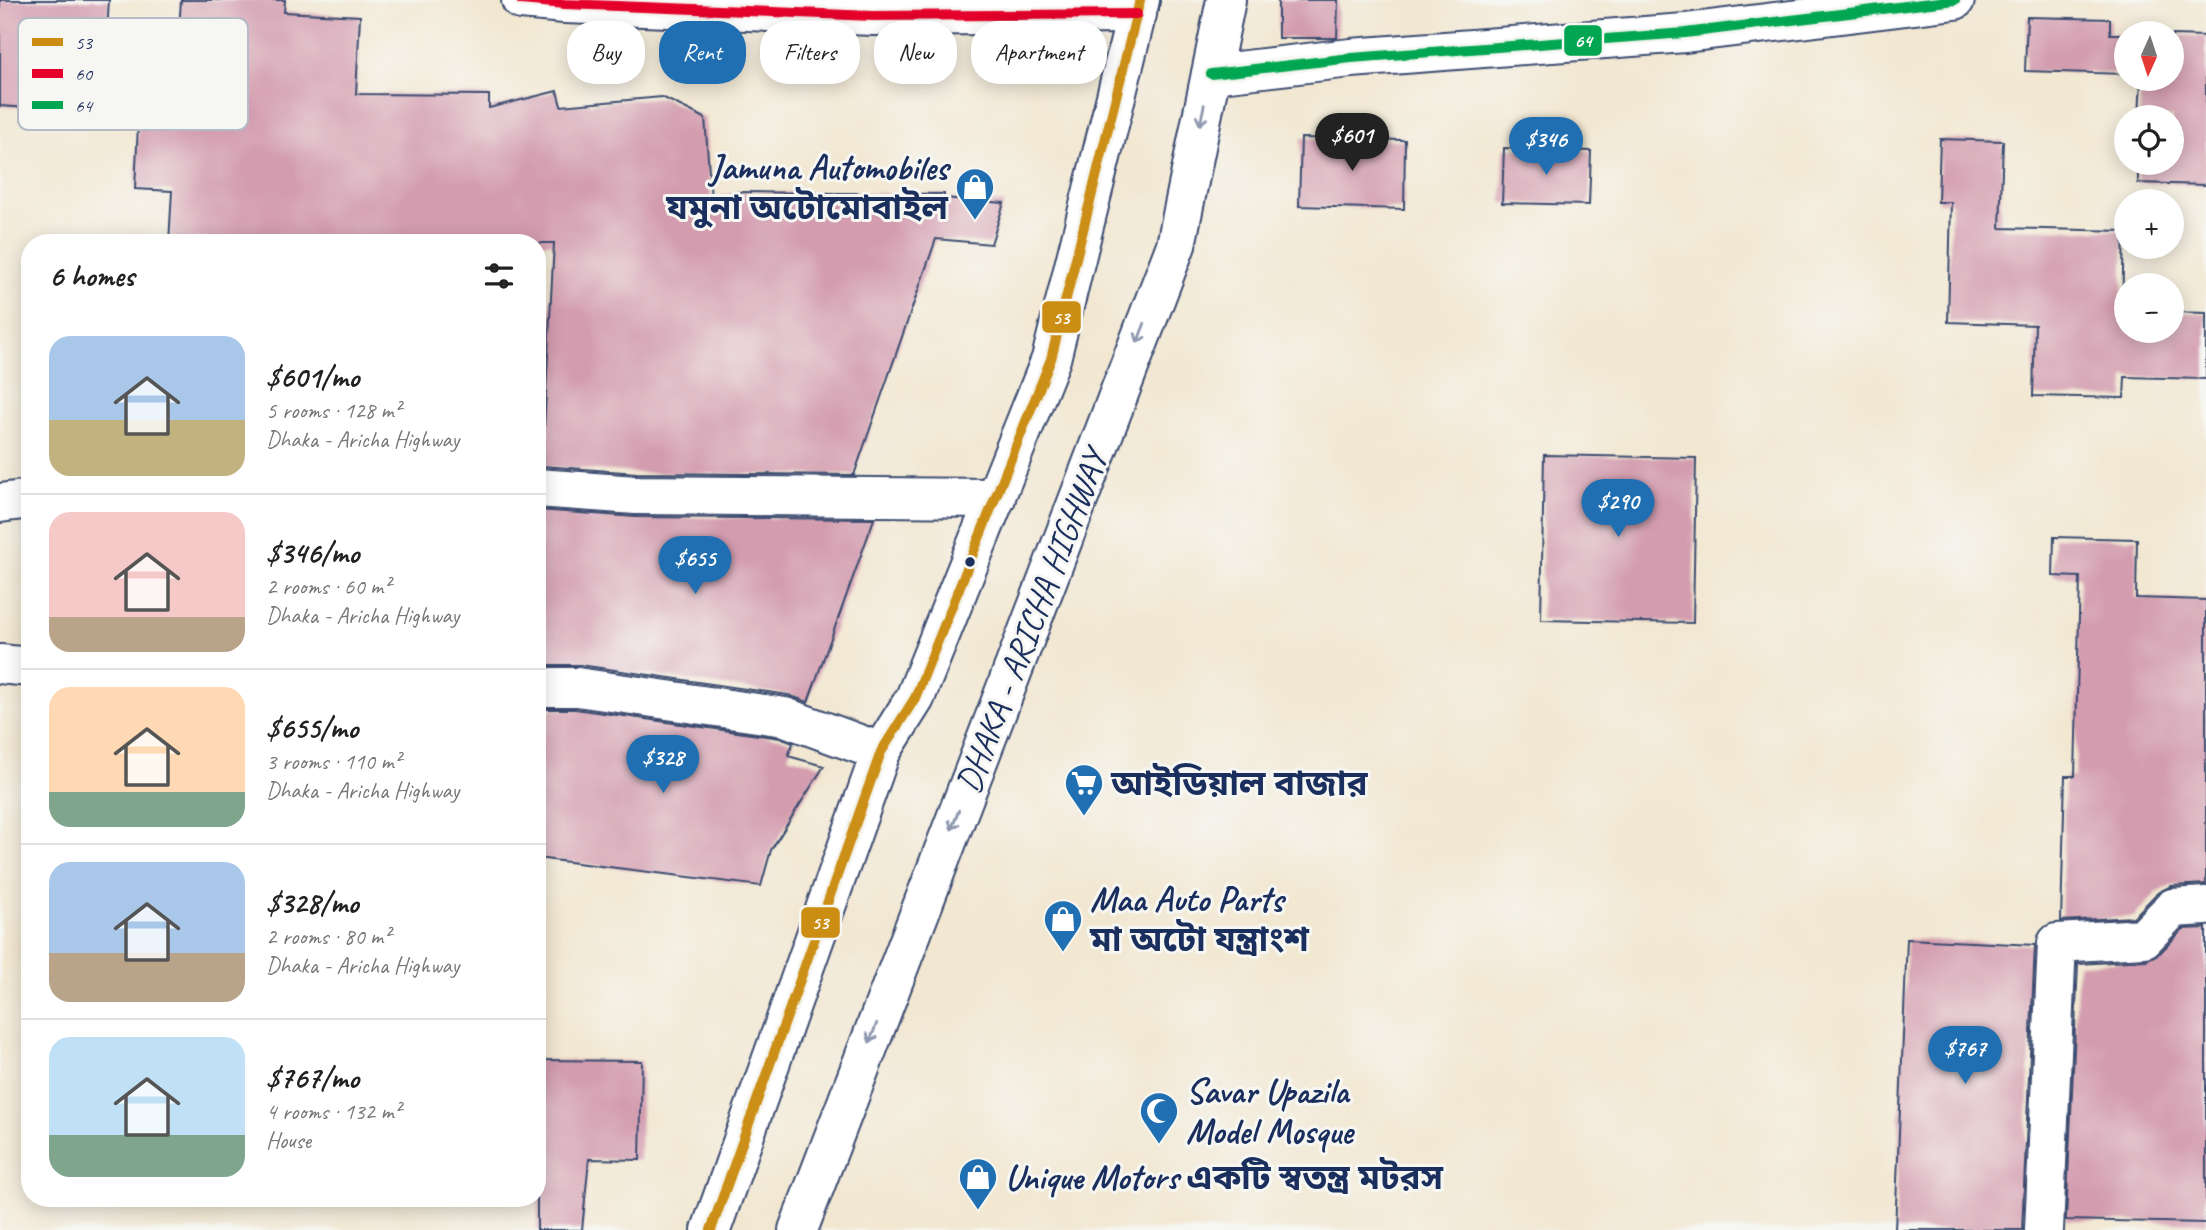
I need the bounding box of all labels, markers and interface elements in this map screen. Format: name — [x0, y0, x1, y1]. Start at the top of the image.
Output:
legend — [18, 18, 248, 130]
chip: Buy — [567, 21, 645, 84]
chip: Rent — [659, 21, 746, 84]
chip: Filters — [760, 21, 860, 84]
chip: New — [874, 21, 957, 84]
chip: Apartment — [971, 21, 1107, 84]
north arrow — [2114, 21, 2184, 91]
map controls — [2114, 21, 2184, 343]
line badge: 64 — [1563, 24, 1603, 57]
text: 64 — [1574, 29, 1594, 53]
text: 53 — [75, 31, 94, 55]
text: 60 — [75, 62, 94, 86]
text: 64 — [75, 94, 95, 118]
one-way arrow — [1195, 103, 1209, 126]
button: locate — [2114, 105, 2184, 175]
pin: $601 — [1311, 114, 1393, 173]
pin: $346 — [1505, 118, 1587, 177]
text: $601 — [1331, 121, 1373, 150]
text: $346 — [1525, 125, 1567, 154]
place label: Jamuna Automobiles যমুনা অটোমোবাইল — [665, 145, 952, 230]
shop icon: Jamuna Automobiles যমুনা অটোমোবাইল — [954, 166, 996, 221]
button: + — [2114, 189, 2184, 259]
text: 6 homes — [49, 257, 134, 295]
icon: filters — [480, 257, 518, 295]
button: − — [2114, 273, 2184, 343]
line badge: 53 — [1041, 300, 1082, 334]
text: 53 — [1053, 306, 1072, 330]
one-way arrow — [1134, 322, 1147, 344]
text: $601/mo — [266, 358, 359, 396]
icon: home — [105, 364, 189, 448]
text: 5 rooms · 128 m² — [266, 396, 401, 425]
text: Dhaka - Aricha Highway — [266, 425, 459, 454]
street label: DHAKA - ARICHA HIGHWAY — [945, 439, 1119, 799]
pin: $290 — [1577, 480, 1659, 539]
text: $290 — [1597, 487, 1639, 516]
text: $346/mo — [266, 534, 359, 572]
pin: $655 — [654, 536, 736, 596]
icon: home — [105, 540, 189, 624]
text: $655 — [674, 544, 716, 573]
unlabelled marker — [963, 555, 977, 569]
text: 2 rooms · 60 m² — [266, 572, 390, 601]
text: Dhaka - Aricha Highway — [266, 601, 459, 630]
text: $655/mo — [266, 709, 358, 747]
icon: home — [105, 715, 189, 799]
pin: $328 — [622, 736, 704, 795]
text: $328 — [642, 743, 684, 772]
text: 3 rooms · 110 m² — [266, 747, 401, 776]
place label: আইডিয়াল বাজার — [1110, 761, 1369, 806]
supermarket icon: আইডিয়াল বাজার — [1063, 762, 1105, 817]
text: Dhaka - Aricha Highway — [266, 776, 459, 805]
one-way arrow — [947, 809, 960, 831]
place label: Maa Auto Parts মা অটো যন্ত্রাংশ — [1089, 877, 1310, 962]
text: $328/mo — [266, 884, 358, 922]
icon: home — [105, 890, 189, 974]
shop icon: Maa Auto Parts মা অটো যন্ত্রাংশ — [1042, 898, 1084, 953]
line badge: 53 — [800, 906, 841, 939]
text: 53 — [812, 911, 831, 935]
text: 2 rooms · 80 m² — [266, 922, 390, 951]
text: Dhaka - Aricha Highway — [266, 951, 459, 980]
one-way arrow — [866, 1021, 879, 1043]
pin: $767 — [1924, 1026, 2006, 1086]
text: $767 — [1944, 1034, 1986, 1063]
text: $767/mo — [266, 1059, 359, 1097]
icon: home — [105, 1065, 189, 1149]
place label: Savar Upazila Model Mosque — [1186, 1069, 1355, 1154]
mosque icon: Savar Upazila Model Mosque — [1138, 1090, 1180, 1145]
text: 4 rooms · 132 m² — [266, 1097, 401, 1126]
text: House — [266, 1126, 311, 1155]
place label: Unique Motors একটি স্বতন্ত্র মটরস — [1005, 1155, 1444, 1200]
shop icon: Unique Motors একটি স্বতন্ত্র মটরস — [957, 1156, 999, 1211]

